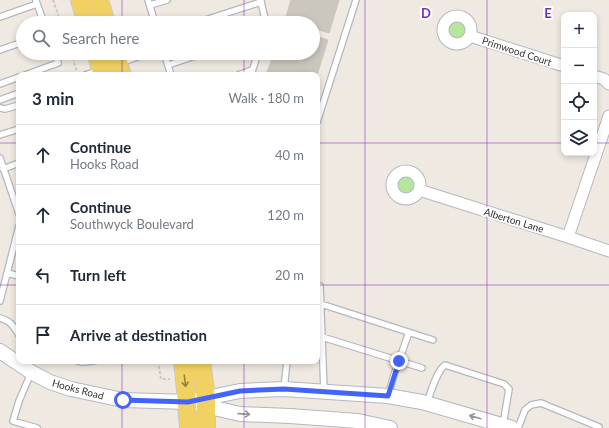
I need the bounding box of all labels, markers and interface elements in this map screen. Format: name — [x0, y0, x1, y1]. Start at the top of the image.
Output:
text: D — [421, 5, 431, 21]
text: E — [544, 5, 552, 21]
map controls — [561, 12, 597, 156]
button: + — [561, 12, 597, 48]
search box — [16, 16, 320, 60]
icon: search — [30, 27, 52, 49]
text: Search here — [62, 29, 139, 47]
street label: Primwood Court — [481, 34, 554, 68]
button: − — [561, 48, 597, 84]
button: locate — [561, 84, 597, 120]
text: 3 min — [32, 88, 74, 109]
text: Walk · 180 m — [228, 90, 304, 106]
button: layers — [561, 120, 597, 156]
text: Continue — [70, 138, 131, 156]
icon: ahead — [32, 144, 54, 166]
text: 40 m — [275, 147, 304, 163]
text: Hooks Road — [70, 156, 139, 172]
text: Continue — [70, 198, 131, 216]
icon: ahead — [32, 204, 54, 226]
street label: Alberton Lane — [483, 205, 545, 235]
text: 120 m — [267, 207, 304, 223]
text: Southwyck Boulevard — [70, 216, 194, 232]
icon: left — [32, 264, 54, 286]
text: Turn left — [70, 266, 126, 284]
text: 20 m — [275, 267, 304, 283]
icon: arrive — [32, 324, 54, 346]
text: Arrive at destination — [70, 326, 207, 344]
route end — [390, 352, 408, 370]
one-way arrow — [182, 375, 189, 388]
street label: Hooks Road — [51, 376, 105, 402]
route start — [114, 391, 132, 409]
one-way arrow — [237, 410, 250, 417]
one-way arrow — [468, 413, 481, 420]

